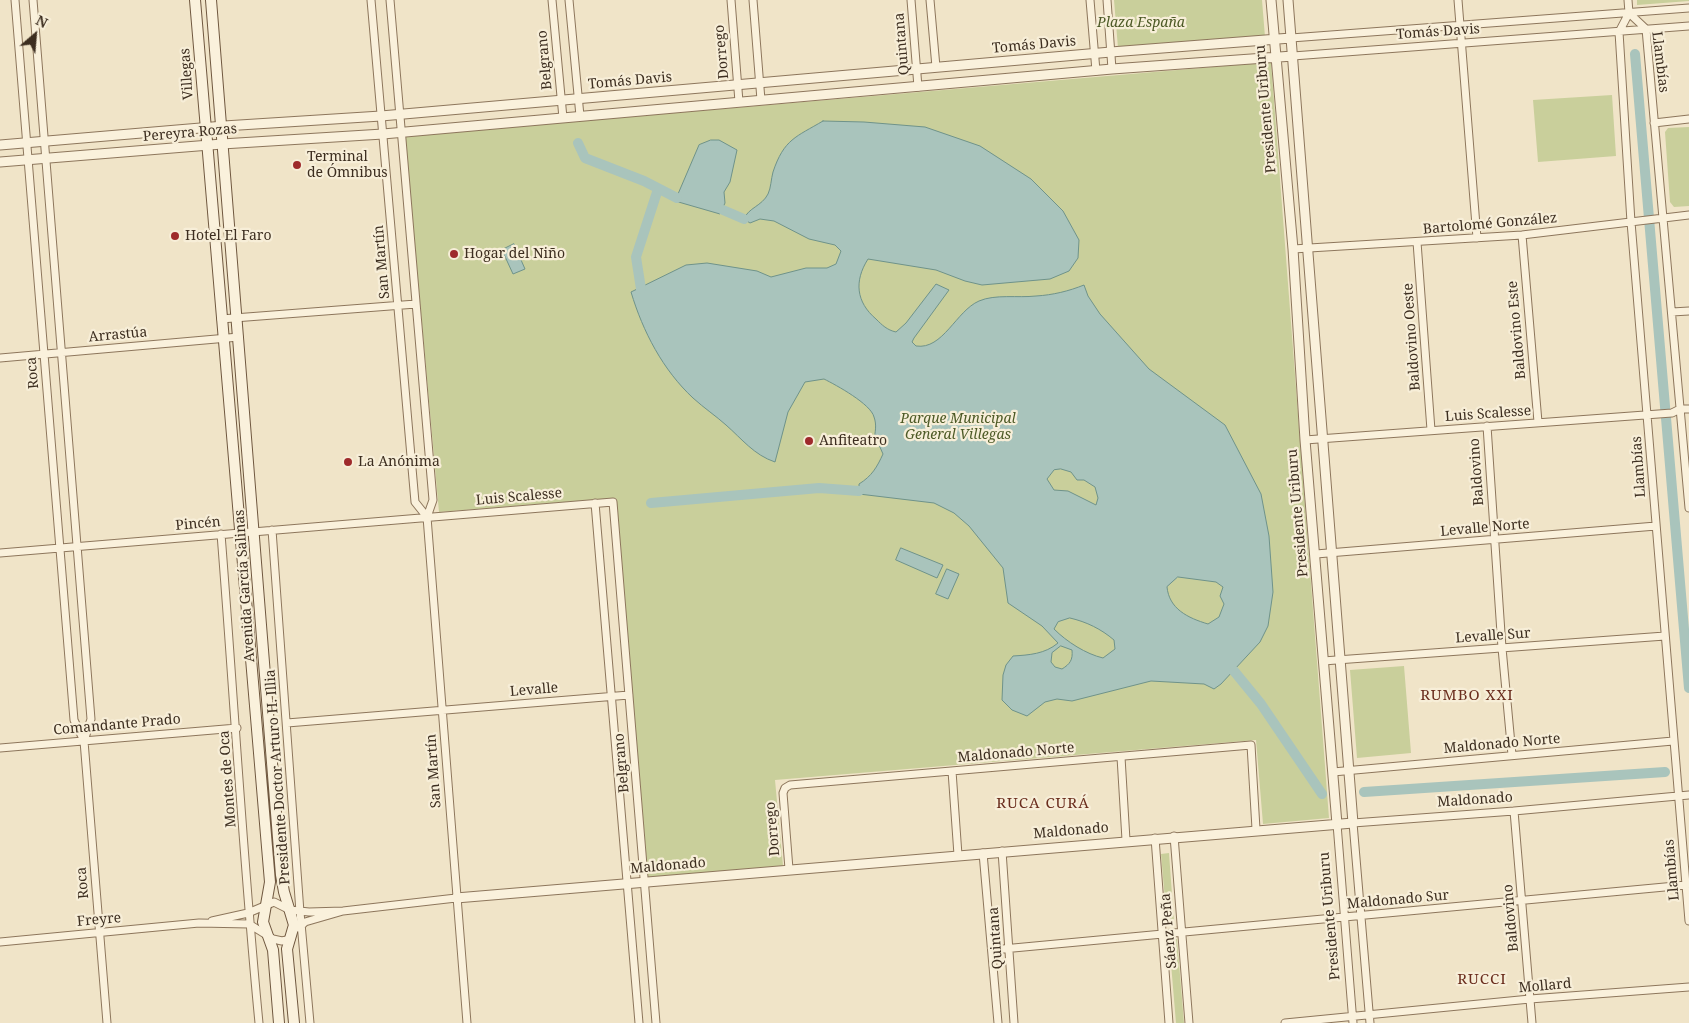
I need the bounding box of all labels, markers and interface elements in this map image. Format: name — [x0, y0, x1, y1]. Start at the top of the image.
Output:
north arrow — [10, 10, 60, 60]
text: N — [33, 10, 51, 32]
street label: Quintana — [891, 12, 913, 76]
park label: Plaza España — [1097, 15, 1185, 31]
street label: Tomás Davis — [1396, 21, 1480, 43]
street label: Dorrego — [711, 24, 733, 80]
street label: Belgrano — [534, 29, 556, 91]
street label: Llambías — [1648, 30, 1672, 94]
street label: Tomás Davis — [991, 33, 1077, 57]
street label: Presidente Uriburu — [1252, 44, 1280, 174]
street label: Villegas — [177, 48, 197, 100]
street label: Tomás Davis — [587, 69, 673, 93]
street label: Pereyra Rozas — [142, 121, 238, 145]
place label: Terminal de Ómnibus — [307, 149, 388, 182]
marker: Terminal de Ómnibus — [291, 159, 303, 171]
street label: Bartolomé González — [1422, 210, 1558, 238]
street label: San Martín — [370, 224, 394, 300]
place label: Hotel El Faro — [185, 228, 272, 244]
marker: Hotel El Faro — [169, 230, 181, 242]
place label: Hogar del Niño — [464, 246, 565, 262]
marker: Hogar del Niño — [448, 248, 460, 260]
street label: Baldovino Este — [1504, 280, 1530, 380]
street label: Baldovino Oeste — [1400, 283, 1424, 391]
street label: Arrastúa — [88, 324, 148, 346]
street label: Roca — [23, 356, 43, 390]
street label: Luis Scalesse — [1444, 403, 1532, 425]
park label: Parque Municipal General Villegas — [900, 411, 1016, 444]
place label: Anfiteatro — [819, 433, 887, 449]
marker: Anfiteatro — [803, 435, 815, 447]
street label: Llambías — [1628, 436, 1650, 498]
street label: Baldovino — [1466, 438, 1488, 506]
street label: Presidente Uriburu — [1284, 448, 1312, 578]
place label: La Anónima — [358, 454, 440, 470]
marker: La Anónima — [342, 456, 354, 468]
street label: Luis Scalesse — [475, 485, 563, 509]
street label: Avenida García Salinas — [231, 509, 259, 663]
street label: Pincén — [175, 514, 221, 534]
street label: Levalle Norte — [1440, 516, 1530, 540]
street label: Levalle Sur — [1455, 625, 1531, 647]
street label: Presidente Doctor Arturo H. Illia — [262, 669, 294, 885]
street label: Levalle — [509, 680, 559, 700]
district label: RUMBO XXI — [1419, 687, 1515, 705]
street label: Comandante Prado — [53, 711, 181, 739]
street label: Montes de Oca — [216, 730, 240, 828]
street label: Maldonado Norte — [1443, 731, 1561, 757]
street label: Belgrano — [611, 732, 633, 794]
street label: San Martín — [423, 733, 445, 809]
street label: Maldonado Norte — [957, 740, 1075, 766]
street label: Maldonado — [1437, 789, 1513, 811]
district label: RUCA CURÁ — [995, 795, 1091, 813]
street label: Dorrego — [762, 801, 784, 857]
street label: Maldonado — [1033, 819, 1109, 843]
street label: Llambías — [1661, 839, 1683, 901]
street label: Presidente Uriburu — [1316, 851, 1344, 981]
street label: Maldonado — [630, 854, 706, 878]
street label: Roca — [73, 866, 93, 900]
street label: Baldovino — [1500, 884, 1522, 952]
street label: Maldonado Sur — [1346, 887, 1450, 913]
street label: Sáenz Peña — [1157, 893, 1181, 969]
street label: Quintana — [985, 906, 1007, 970]
street label: Freyre — [76, 910, 122, 930]
district label: RUCCI — [1457, 971, 1507, 989]
street label: Mollard — [1518, 975, 1572, 997]

